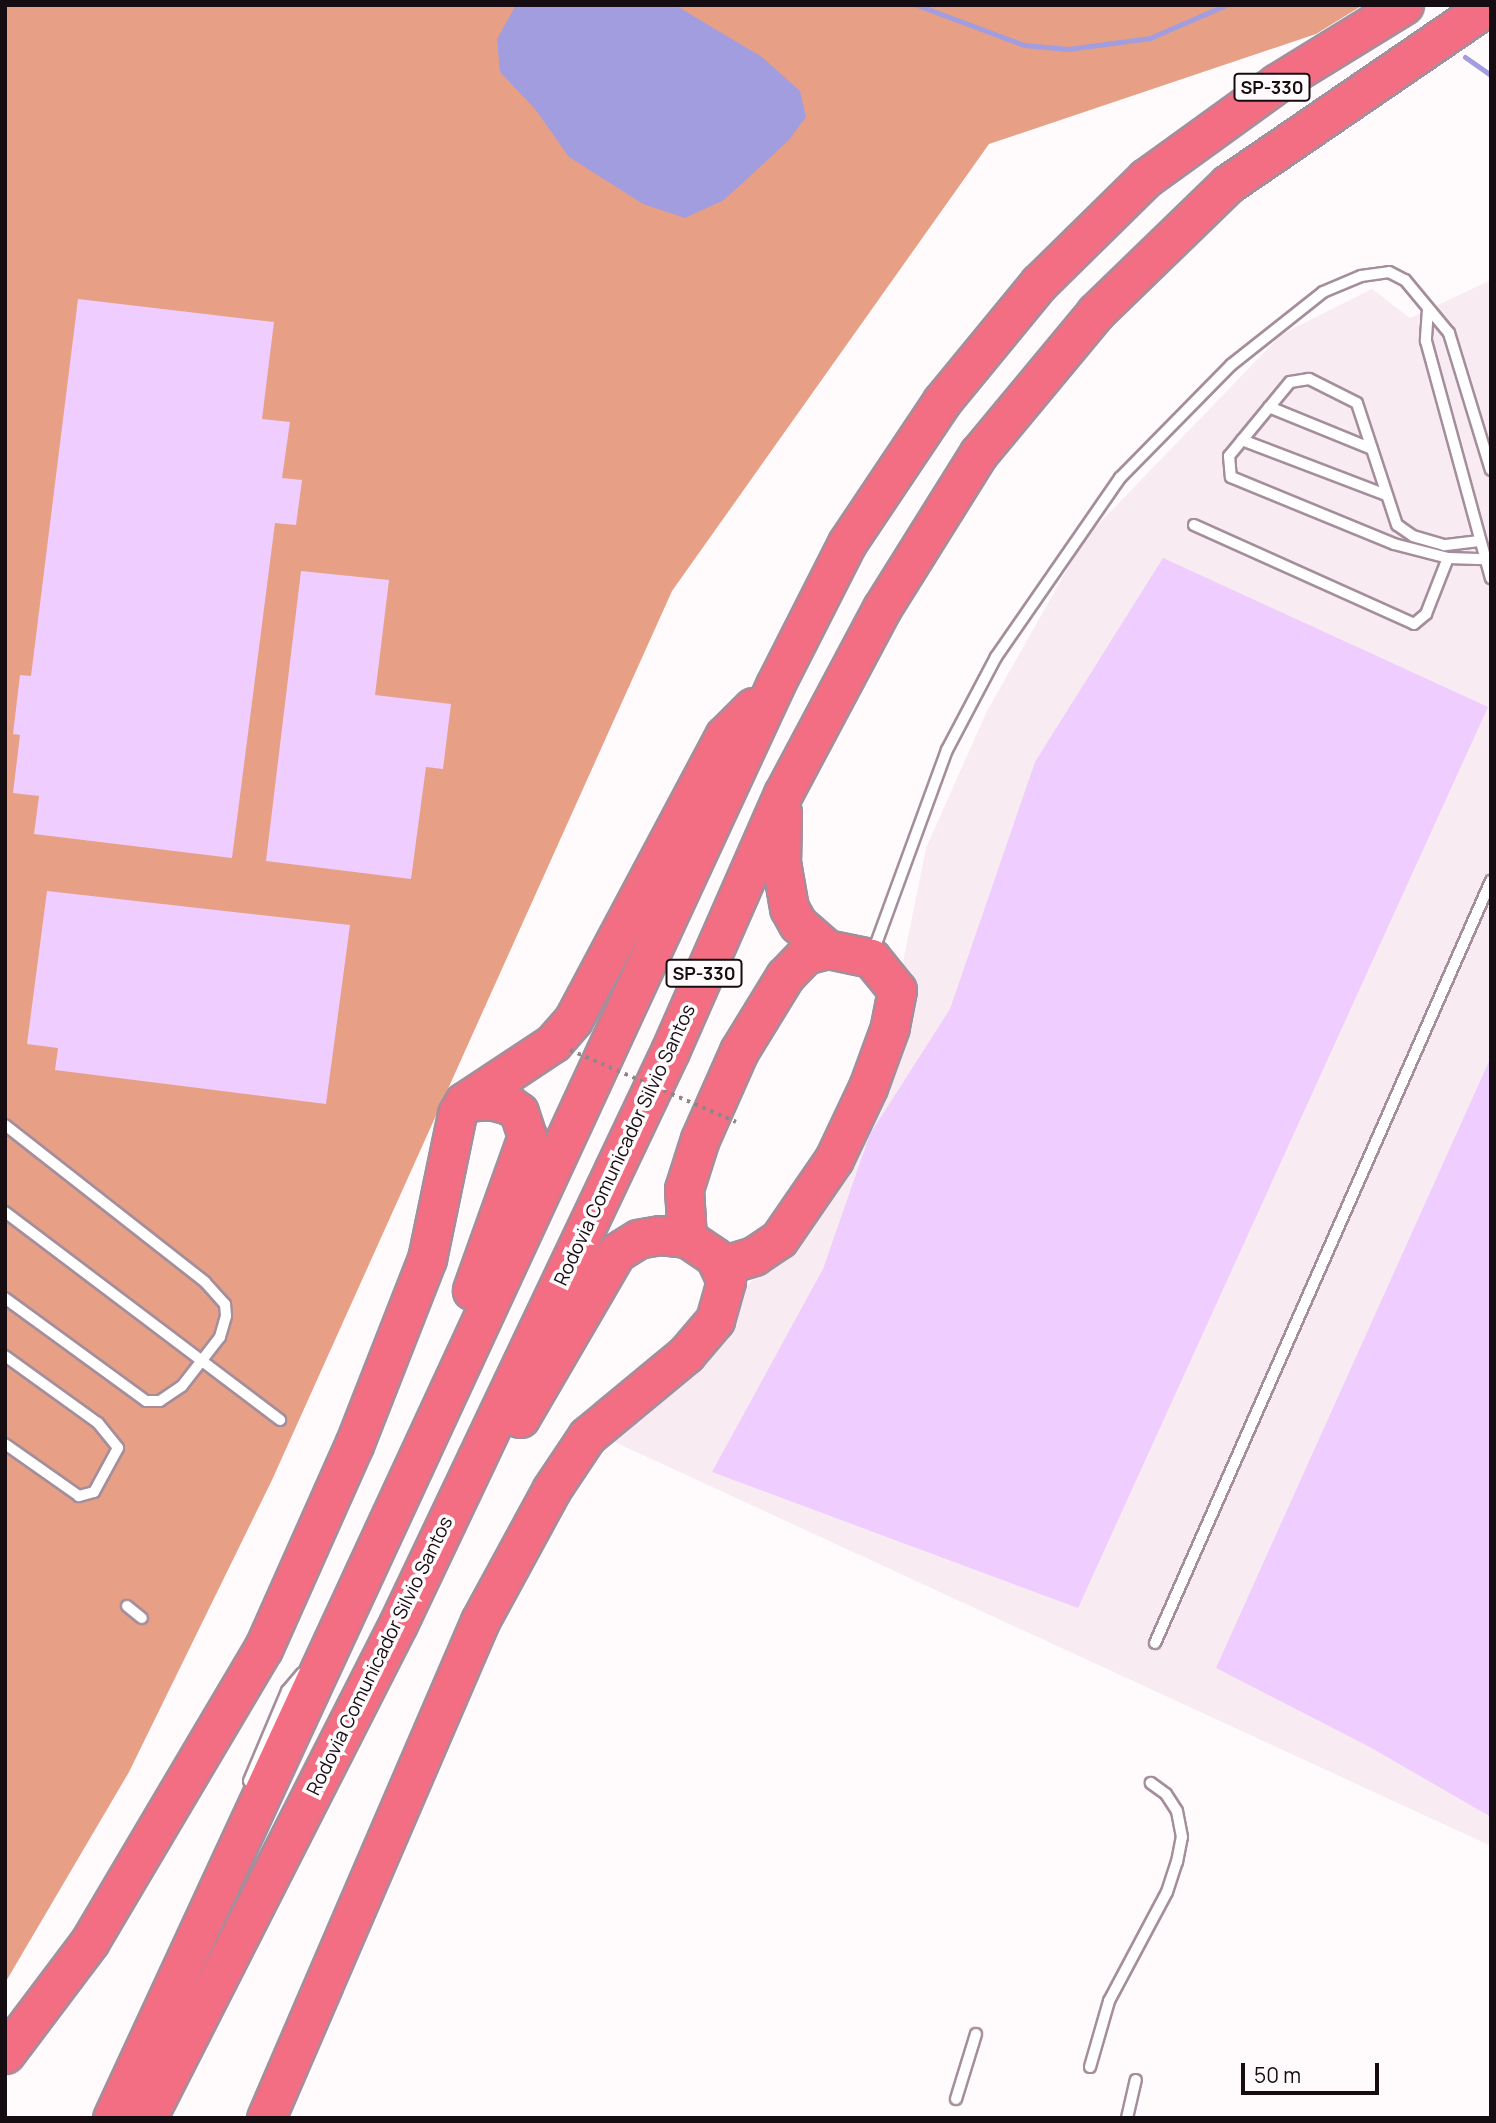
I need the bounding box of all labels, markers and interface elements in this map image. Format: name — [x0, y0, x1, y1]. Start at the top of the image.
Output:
road number: SP-330 — [1234, 72, 1310, 102]
road number: SP-330 — [666, 958, 742, 988]
street label: Rodovia Comunicador Silvio Santos — [550, 1001, 700, 1289]
street label: Rodovia Comunicador Silvio Santos — [302, 1513, 458, 1799]
scale bar — [1244, 2050, 1382, 2094]
text: 50 m — [1254, 2061, 1301, 2089]

